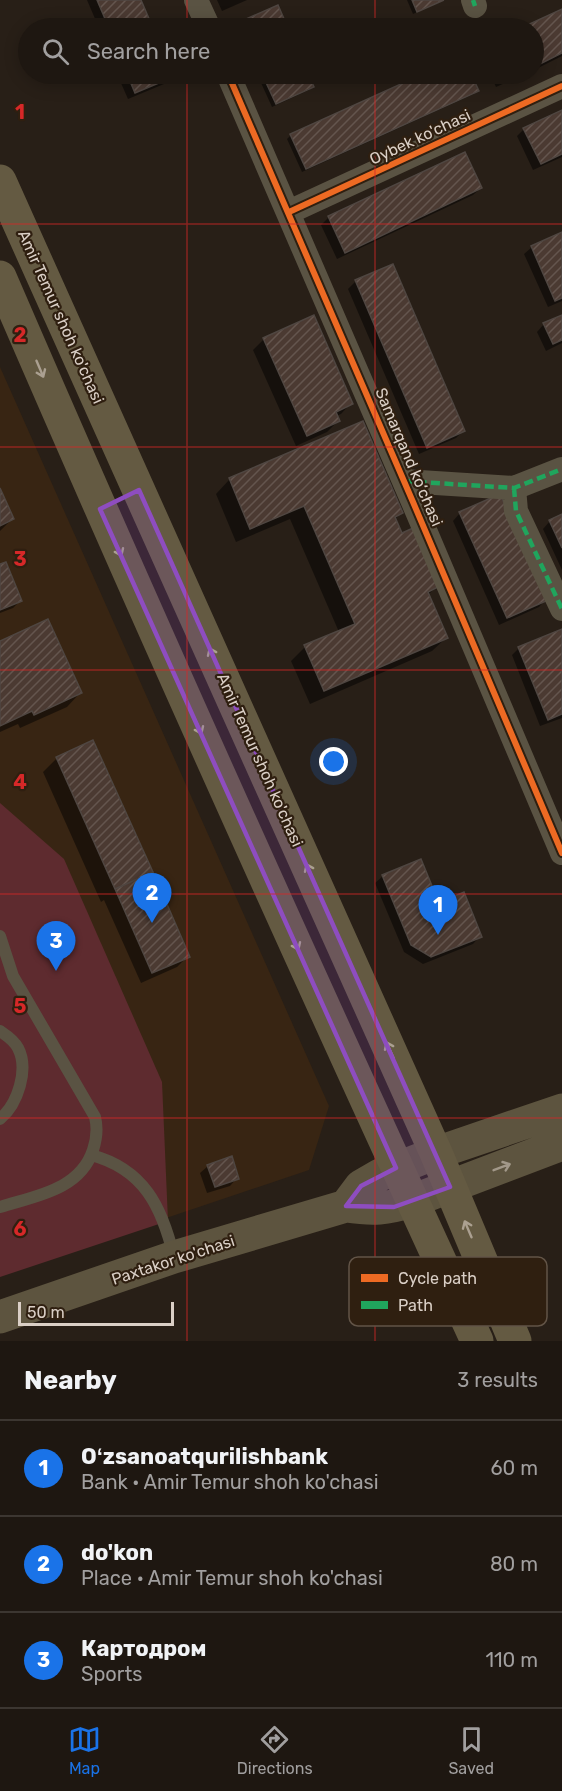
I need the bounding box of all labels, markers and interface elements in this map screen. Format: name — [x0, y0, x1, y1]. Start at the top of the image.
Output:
search box — [18, 18, 544, 84]
icon: search — [39, 35, 72, 68]
text: Search here — [87, 38, 210, 65]
text: 1 — [15, 100, 25, 124]
street label: Oybek ko'chasi — [366, 105, 474, 169]
street label: Amir Temur shoh ko'chasi — [14, 227, 108, 407]
text: 2 — [14, 323, 27, 347]
one-way arrow — [35, 360, 46, 378]
street label: Samarqand ko‘chasi — [371, 385, 447, 529]
one-way arrow — [113, 539, 124, 557]
text: 3 — [13, 547, 27, 571]
one-way arrow — [207, 648, 219, 666]
street label: Amir Temur shoh ko'chasi — [213, 670, 307, 850]
one-way arrow — [192, 716, 204, 734]
your location — [319, 747, 348, 776]
text: 4 — [13, 770, 27, 794]
one-way arrow — [304, 864, 316, 882]
pin: 2 — [132, 874, 172, 923]
pin: 1 — [418, 886, 458, 935]
pin: 3 — [36, 922, 76, 971]
one-way arrow — [290, 932, 301, 951]
text: 5 — [14, 994, 27, 1018]
one-way arrow — [384, 1042, 395, 1060]
one-way arrow — [493, 1161, 511, 1172]
text: 6 — [13, 1217, 27, 1241]
one-way arrow — [461, 1221, 473, 1239]
street label: Paxtakor ko'chasi — [109, 1231, 237, 1289]
legend — [349, 1257, 547, 1326]
text: Cycle path — [398, 1269, 477, 1288]
text: Path — [398, 1296, 433, 1315]
scale bar — [18, 1299, 174, 1326]
text: 50 m — [27, 1303, 65, 1322]
text: Nearby — [24, 1365, 117, 1396]
text: 3 results — [457, 1368, 538, 1392]
text: Oʻzsanoatqurilishbank — [81, 1443, 328, 1470]
text: 1 — [39, 1456, 48, 1480]
text: 60 m — [491, 1456, 538, 1480]
text: Bank · Amir Temur shoh ko'chasi — [81, 1470, 379, 1494]
text: do'kon — [81, 1539, 153, 1566]
text: 2 — [37, 1552, 50, 1576]
text: 80 m — [490, 1552, 538, 1576]
text: Place · Amir Temur shoh ko'chasi — [81, 1566, 383, 1590]
text: Картодром — [81, 1635, 206, 1662]
text: 3 — [37, 1648, 50, 1672]
text: 110 m — [486, 1648, 538, 1672]
text: Sports — [81, 1662, 142, 1686]
tab: Map — [68, 1723, 101, 1778]
tab: Directions — [237, 1723, 313, 1778]
tab: Saved — [448, 1723, 494, 1778]

